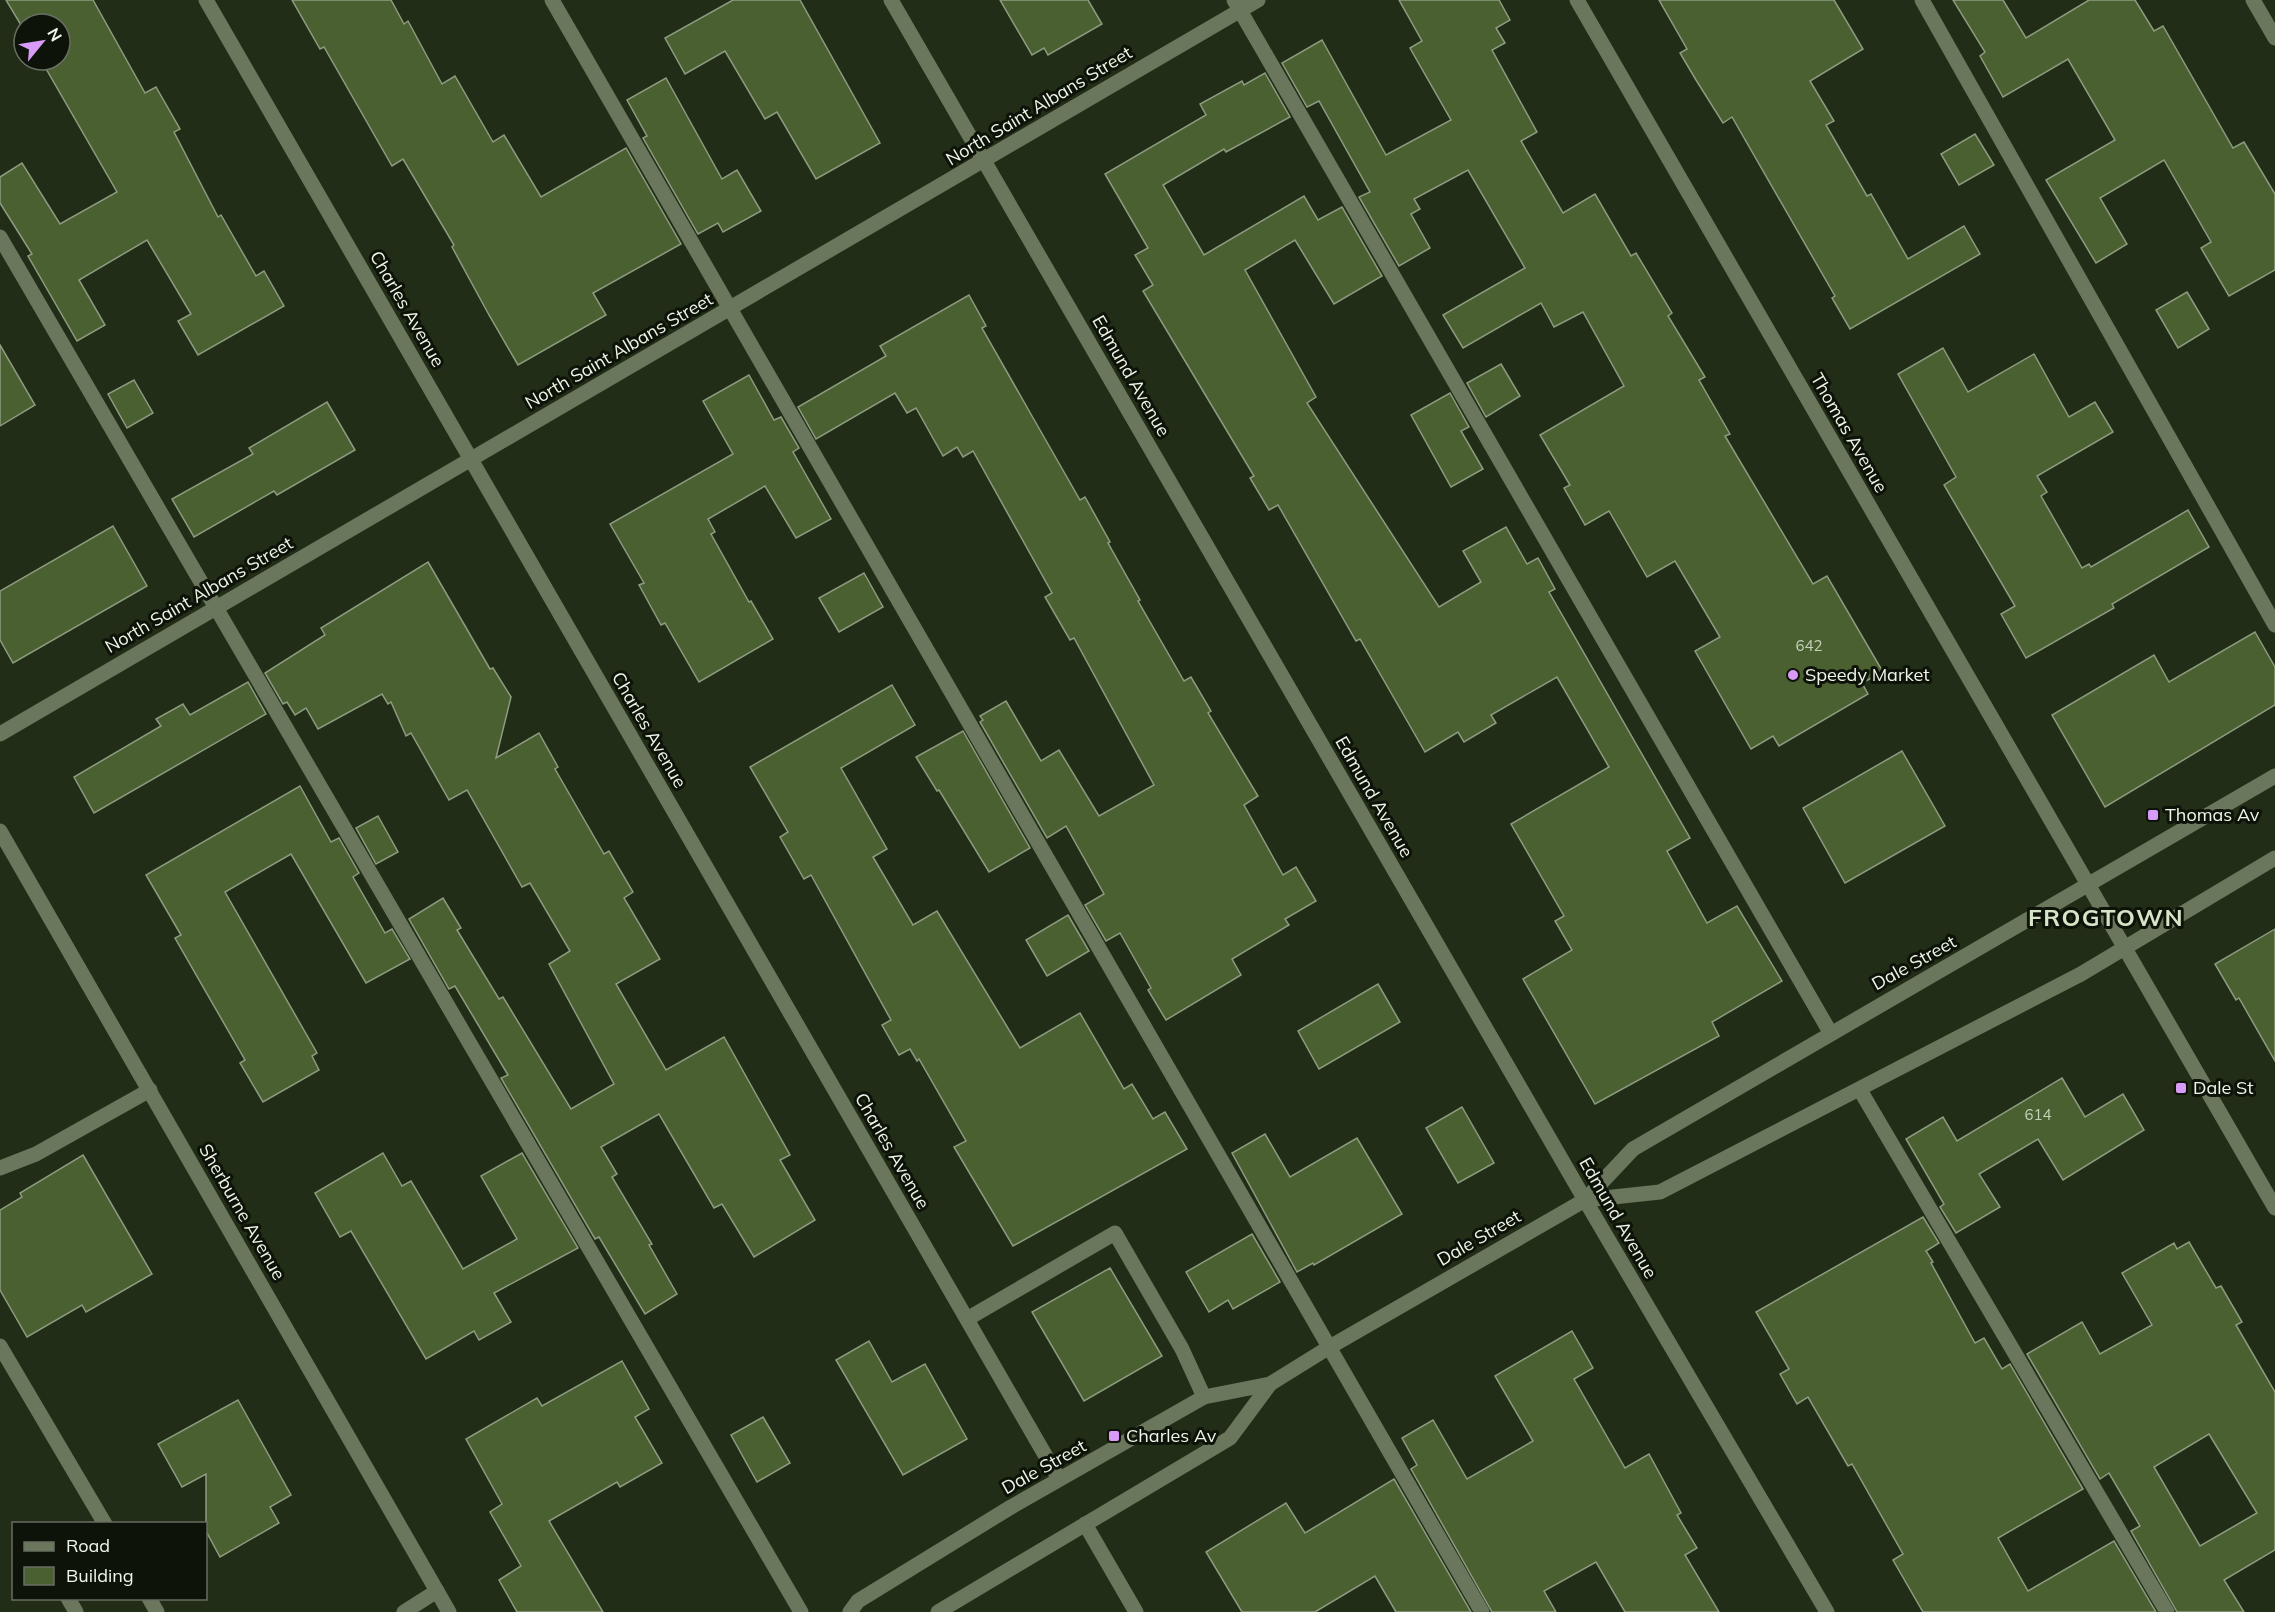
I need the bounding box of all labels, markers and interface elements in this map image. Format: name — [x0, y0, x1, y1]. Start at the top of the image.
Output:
north arrow — [12, 12, 72, 72]
text: N — [43, 24, 67, 45]
street label: North Saint Albans Street — [941, 41, 1136, 170]
street label: Charles Avenue — [365, 246, 450, 371]
street label: North Saint Albans Street — [521, 287, 717, 414]
street label: Edmund Avenue — [1087, 311, 1175, 440]
street label: Thomas Avenue — [1806, 369, 1893, 497]
street label: North Saint Albans Street — [101, 531, 297, 658]
house number: 642 — [1795, 636, 1823, 655]
place label: Speedy Market — [1805, 663, 1930, 686]
street label: Charles Avenue — [607, 667, 692, 792]
marker: Speedy Market — [1786, 668, 1800, 682]
street label: Edmund Avenue — [1330, 732, 1418, 861]
place label: Thomas Av — [2165, 803, 2260, 826]
marker: Thomas Av — [2146, 808, 2160, 822]
district label: FROGTOWN — [2028, 902, 2184, 932]
street label: Dale Street — [1868, 930, 1960, 995]
place label: Dale St — [2193, 1076, 2254, 1099]
marker: Dale St — [2174, 1081, 2188, 1095]
street label: Charles Avenue — [850, 1088, 935, 1213]
house number: 614 — [2024, 1105, 2052, 1124]
street label: Sherburne Avenue — [194, 1140, 291, 1284]
street label: Edmund Avenue — [1574, 1153, 1662, 1282]
street label: Dale Street — [1433, 1204, 1525, 1271]
place label: Charles Av — [1126, 1424, 1217, 1447]
marker: Charles Av — [1107, 1429, 1121, 1443]
street label: Dale Street — [998, 1434, 1090, 1499]
legend — [12, 1522, 207, 1600]
text: Road — [66, 1534, 110, 1557]
text: Building — [66, 1564, 134, 1587]

